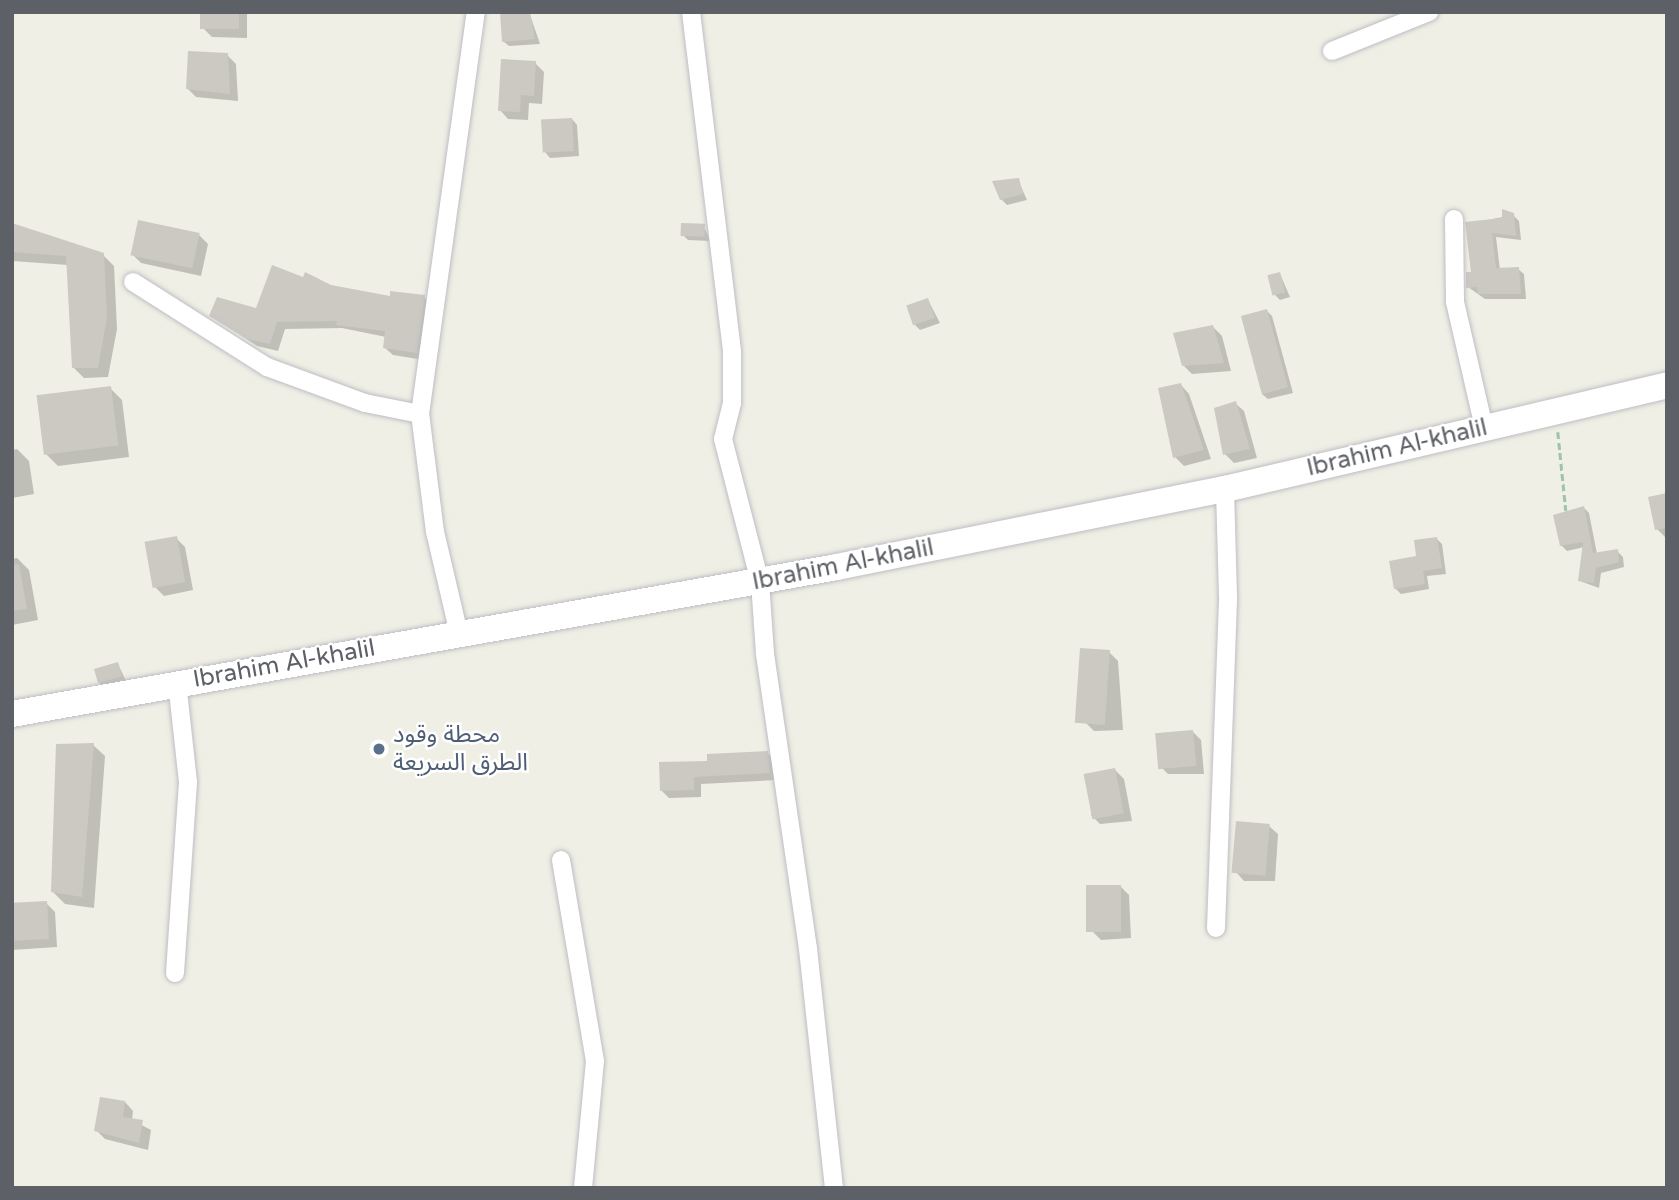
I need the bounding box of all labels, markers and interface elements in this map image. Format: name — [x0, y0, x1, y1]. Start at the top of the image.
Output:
street label: Ibrahim Al-khalil — [1304, 413, 1490, 483]
street label: Ibrahim Al-khalil — [750, 533, 936, 597]
street label: Ibrahim Al-khalil — [191, 634, 377, 694]
place label: محطة وقود الطرق السريعة — [393, 721, 528, 777]
marker: محطة وقود الطرق السريعة — [371, 741, 387, 757]

